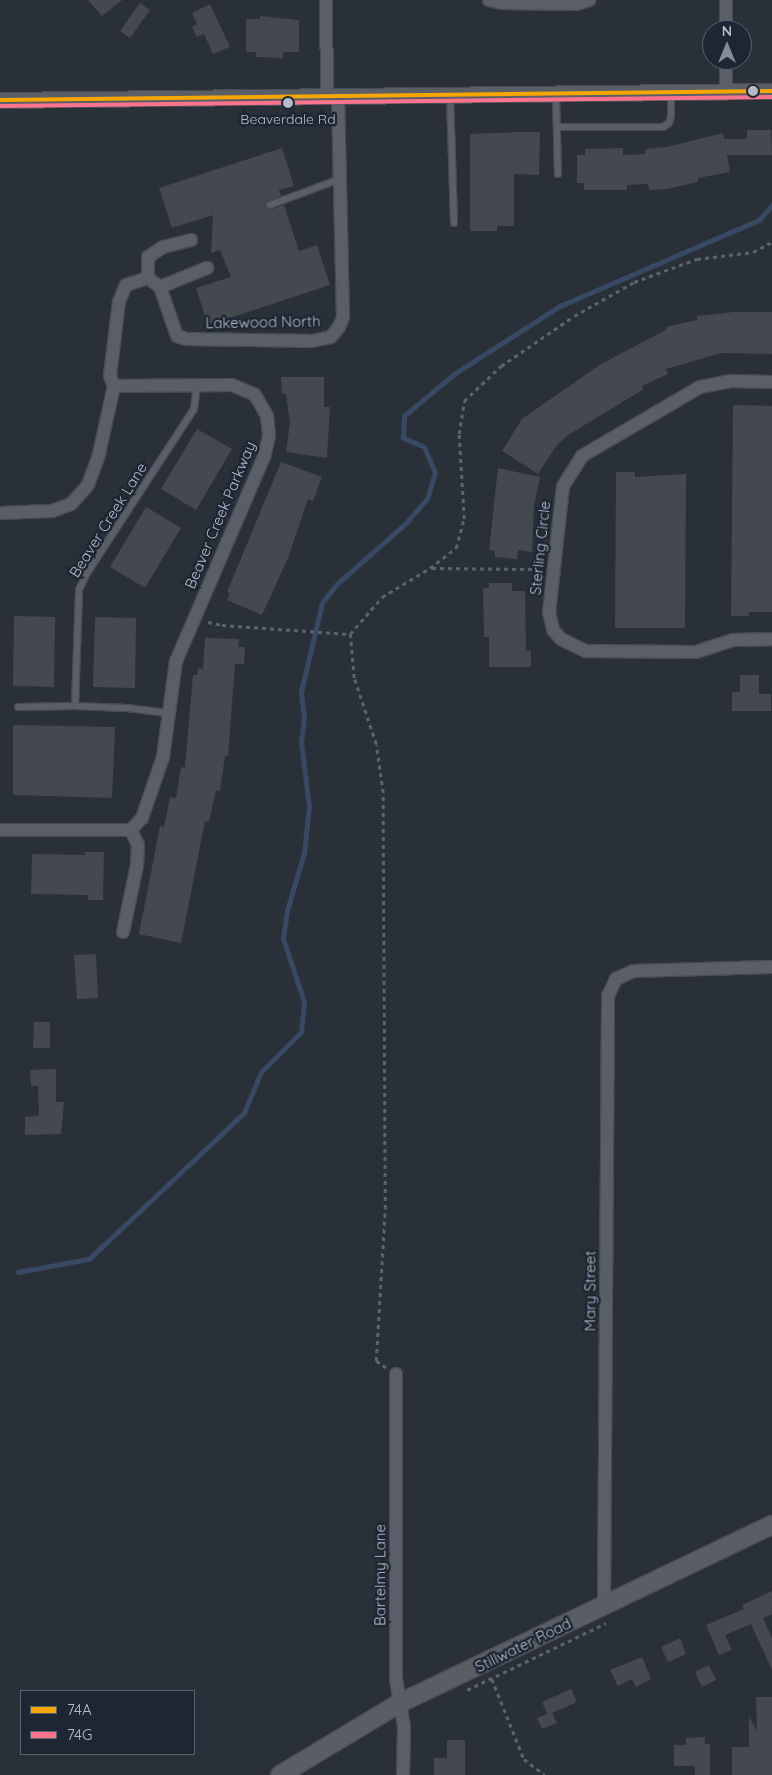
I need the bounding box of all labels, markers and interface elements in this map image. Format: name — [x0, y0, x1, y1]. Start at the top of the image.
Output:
north arrow — [702, 20, 752, 70]
text: N — [722, 22, 732, 40]
unlabelled marker — [748, 86, 758, 96]
marker: Beaverdale Rd — [283, 98, 293, 108]
place label: Beaverdale Rd — [240, 111, 336, 127]
street label: Lakewood North — [205, 312, 321, 332]
street label: Beaver Creek Parkway — [181, 439, 259, 591]
street label: Beaver Creek Lane — [65, 459, 151, 581]
street label: Sterling Circle — [526, 500, 554, 596]
street label: Mary Street — [581, 1251, 599, 1331]
street label: Bartelmy Lane — [371, 1524, 389, 1626]
street label: Stillwater Road — [472, 1614, 574, 1676]
legend — [20, 1690, 195, 1755]
text: 74A — [67, 1700, 92, 1719]
text: 74G — [67, 1725, 92, 1744]

